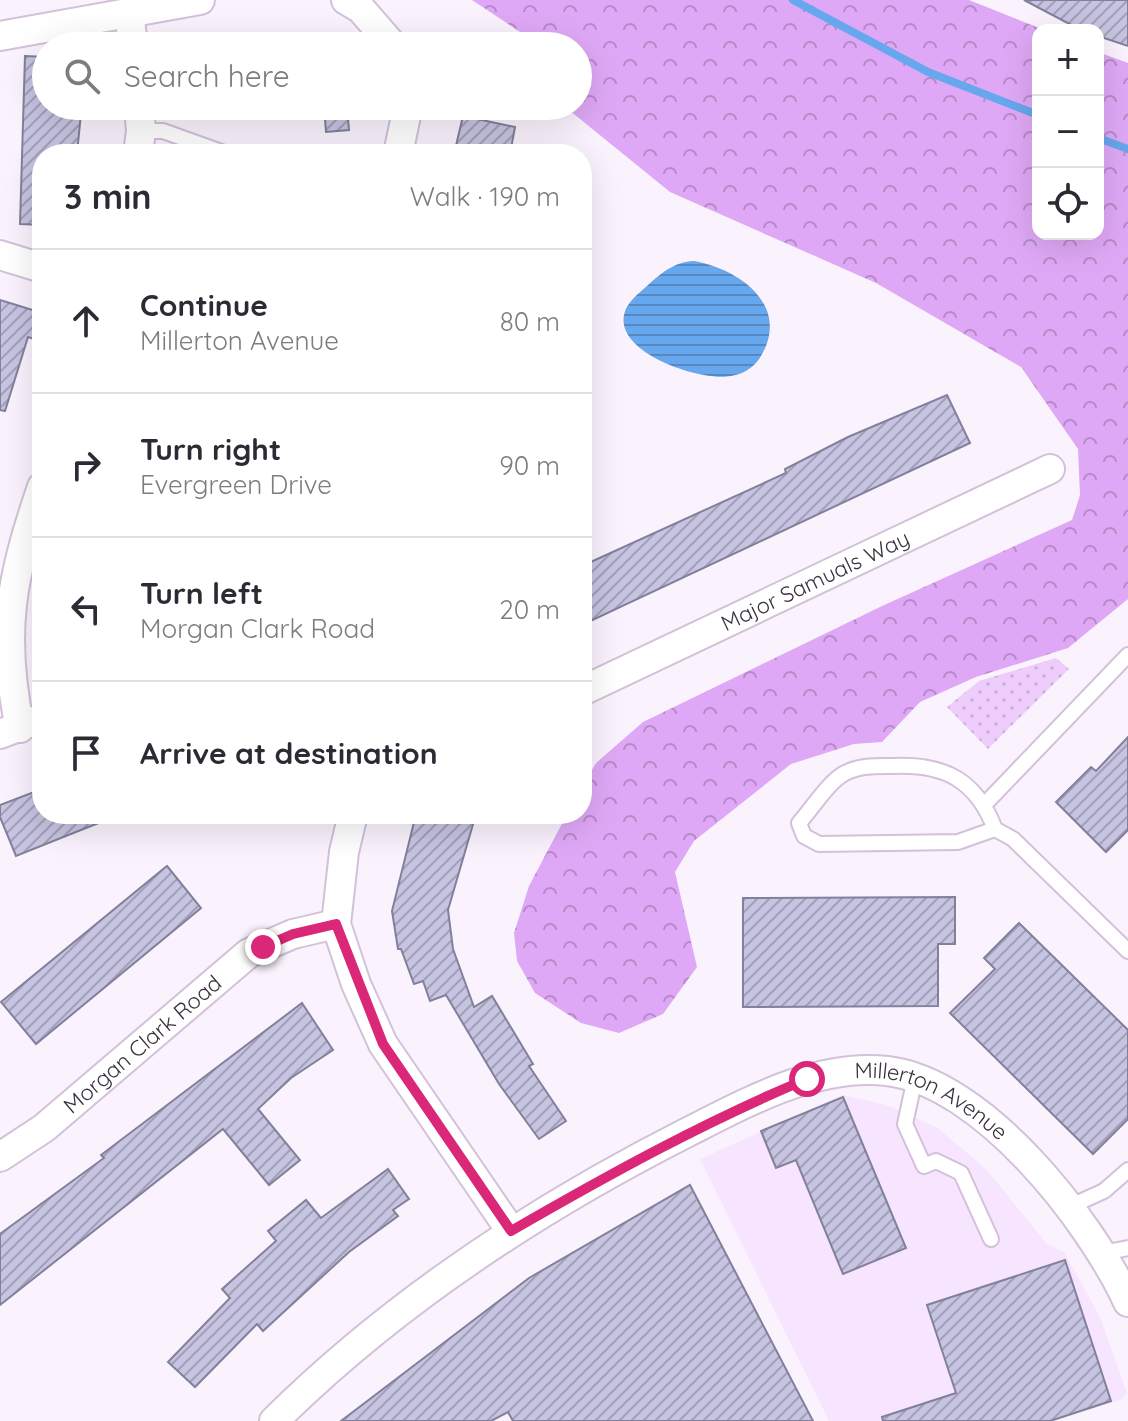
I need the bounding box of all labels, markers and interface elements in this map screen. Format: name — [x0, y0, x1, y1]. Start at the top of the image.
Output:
map controls — [1032, 24, 1104, 240]
button: + — [1032, 24, 1104, 96]
search box — [32, 32, 592, 120]
icon: search — [60, 54, 104, 98]
text: Search here — [124, 57, 290, 95]
button: − — [1032, 96, 1104, 168]
button: locate — [1032, 168, 1104, 240]
text: 3 min — [64, 175, 151, 218]
text: Walk · 190 m — [410, 180, 560, 213]
text: Continue — [140, 286, 268, 324]
icon: ahead — [64, 299, 108, 343]
text: 80 m — [500, 305, 560, 338]
text: Millerton Avenue — [140, 324, 339, 357]
text: Turn right — [140, 430, 281, 468]
icon: right — [64, 443, 108, 487]
text: 90 m — [499, 449, 560, 482]
text: Evergreen Drive — [140, 468, 332, 501]
street label: Major Samuals Way — [716, 524, 914, 637]
text: Turn left — [140, 574, 263, 612]
icon: left — [64, 587, 108, 631]
text: 20 m — [499, 593, 560, 626]
text: Morgan Clark Road — [140, 612, 375, 645]
icon: arrive — [64, 731, 108, 775]
text: Arrive at destination — [140, 734, 438, 772]
route end — [245, 929, 281, 965]
street label: Morgan Clark Road — [58, 969, 227, 1119]
street label: Millerton Avenue — [854, 1056, 1014, 1146]
route start — [789, 1061, 825, 1097]

